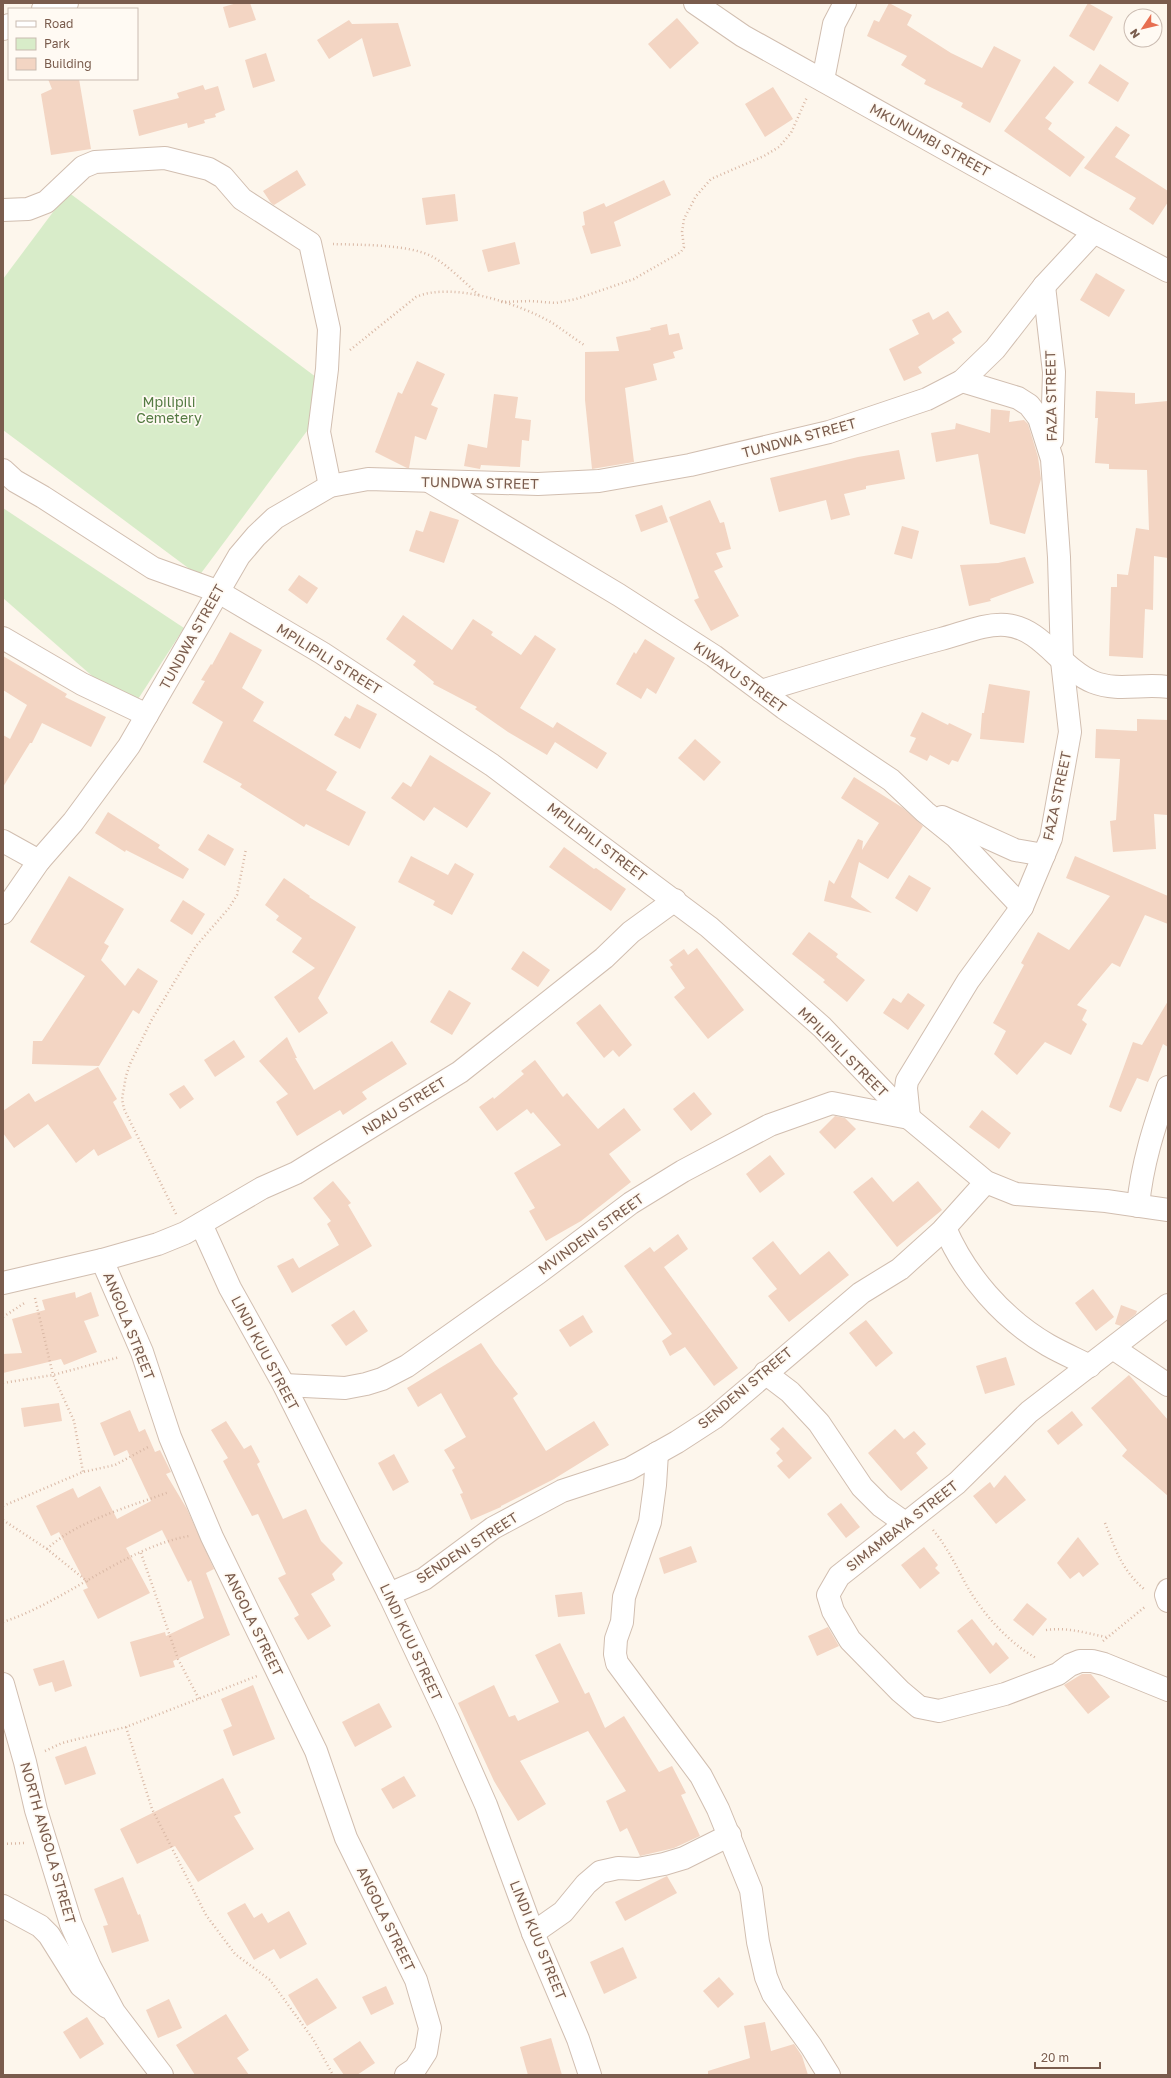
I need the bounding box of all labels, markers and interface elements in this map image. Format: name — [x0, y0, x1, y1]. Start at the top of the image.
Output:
legend — [8, 8, 138, 80]
north arrow — [1123, 8, 1163, 48]
text: Road — [44, 16, 73, 31]
text: N — [1127, 27, 1142, 41]
text: Park — [44, 36, 70, 51]
text: Building — [44, 56, 92, 71]
street label: MKUNUMBI STREET — [867, 99, 994, 180]
street label: FAZA STREET — [1041, 350, 1060, 442]
park label: Mpilipili Cemetery — [136, 393, 202, 426]
street label: TUNDWA STREET — [740, 414, 858, 461]
street label: TUNDWA STREET — [421, 473, 539, 492]
street label: TUNDWA STREET — [156, 581, 228, 692]
street label: MPILIPILI STREET — [274, 619, 385, 698]
street label: KIWAYU STREET — [691, 637, 790, 716]
street label: FAZA STREET — [1039, 749, 1074, 842]
street label: MPILIPILI STREET — [544, 799, 651, 885]
street label: MPILIPILI STREET — [795, 1003, 892, 1100]
street label: NDAU STREET — [359, 1073, 449, 1138]
street label: MVINDENI STREET — [535, 1189, 647, 1278]
street label: ANGOLA STREET — [100, 1270, 159, 1382]
street label: LINDI KUU STREET — [228, 1293, 303, 1413]
street label: SENDENI STREET — [694, 1343, 796, 1432]
street label: SIMAMBAYA STREET — [842, 1476, 961, 1575]
street label: SENDENI STREET — [413, 1508, 521, 1587]
street label: ANGOLA STREET — [222, 1569, 287, 1679]
street label: LINDI KUU STREET — [377, 1581, 446, 1703]
street label: NORTH ANGOLA STREET — [17, 1760, 80, 1926]
street label: ANGOLA STREET — [354, 1864, 419, 1974]
street label: LINDI KUU STREET — [507, 1878, 570, 2002]
scale bar — [1035, 2044, 1100, 2070]
text: 20 m — [1041, 2050, 1069, 2065]

